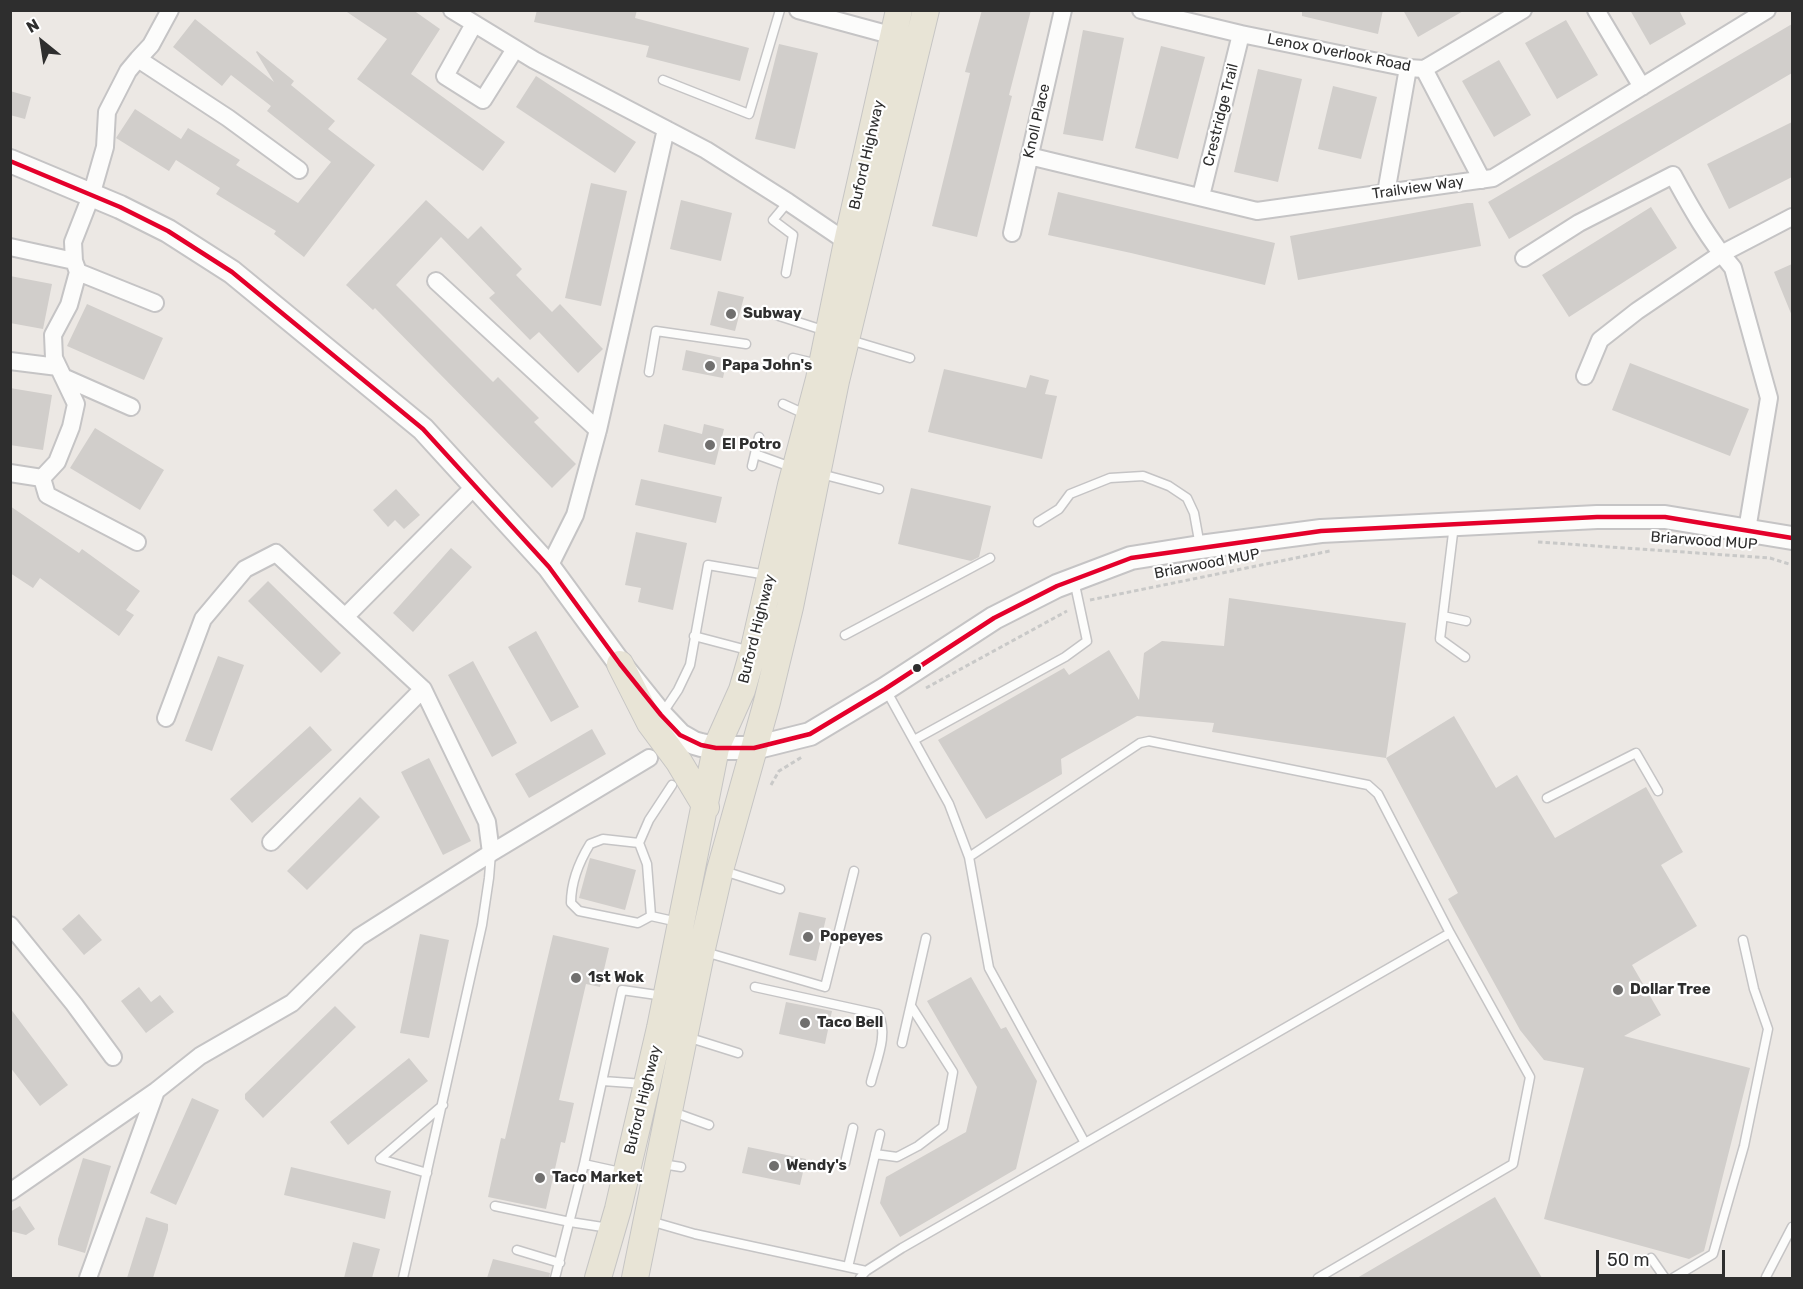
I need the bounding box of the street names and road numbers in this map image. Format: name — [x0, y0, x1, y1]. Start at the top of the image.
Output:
street label: Lenox Overlook Road — [1266, 30, 1412, 76]
street label: Crestridge Trail — [1200, 62, 1242, 168]
street label: Knoll Place — [1020, 82, 1054, 160]
street label: Buford Highway — [846, 98, 888, 212]
street label: Trailview Way — [1371, 173, 1465, 203]
street label: Briarwood MUP — [1650, 528, 1758, 554]
street label: Briarwood MUP — [1153, 545, 1261, 583]
street label: Buford Highway — [735, 573, 779, 685]
street label: Buford Highway — [621, 1044, 665, 1156]

